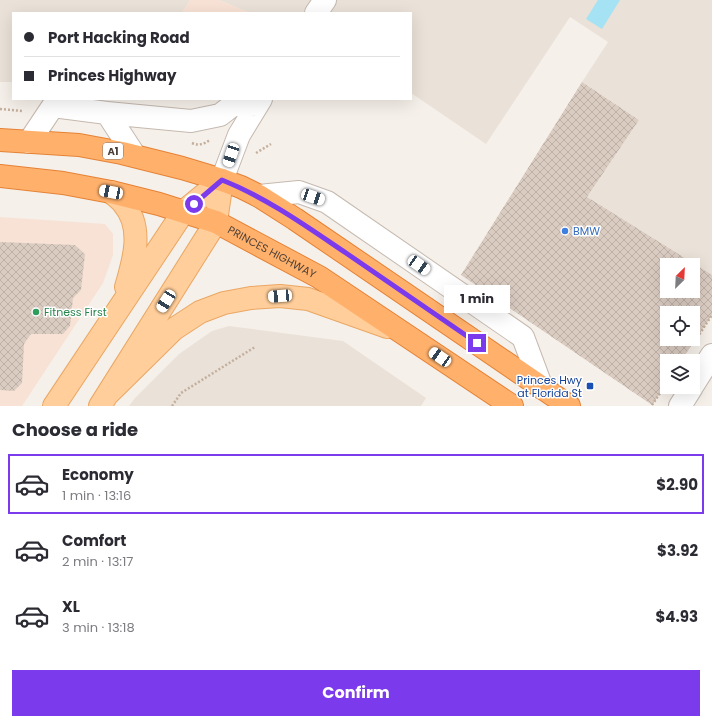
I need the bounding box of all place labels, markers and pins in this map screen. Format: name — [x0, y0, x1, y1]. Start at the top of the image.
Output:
place label: BMW — [573, 223, 600, 239]
marker: BMW — [560, 226, 570, 236]
place label: Fitness First — [44, 304, 107, 320]
marker: Fitness First — [31, 307, 41, 317]
place label: Princes Hwy at Florida St — [517, 372, 583, 401]
marker: Princes Hwy at Florida St — [585, 381, 595, 391]

